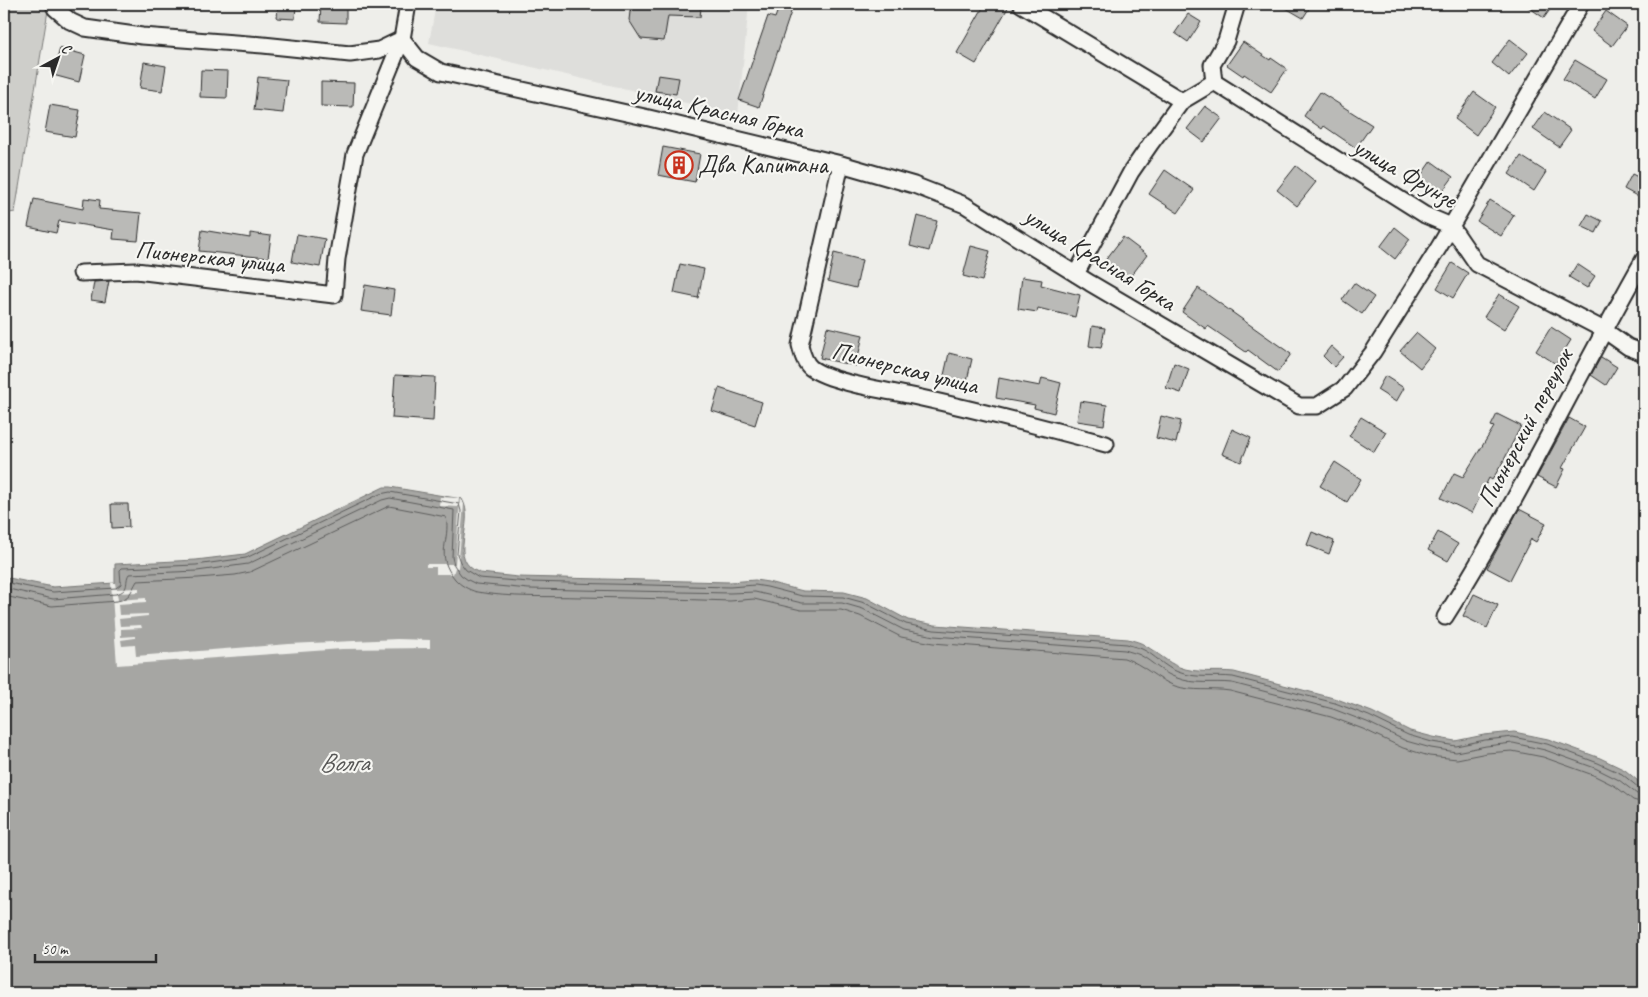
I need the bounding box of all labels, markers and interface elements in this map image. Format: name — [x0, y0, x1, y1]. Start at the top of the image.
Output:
north arrow — [32, 32, 82, 82]
text: С — [58, 40, 76, 59]
street label: улица Красная Горка — [629, 76, 809, 146]
street label: улица Фрунзе — [1346, 130, 1464, 216]
place label: Два Капитана — [698, 149, 829, 181]
building icon: Два Капитана — [664, 150, 694, 180]
street label: улица Красная Горка — [1017, 199, 1183, 319]
street label: Пионерская улица — [134, 233, 288, 281]
street label: Пионерская улица — [829, 334, 983, 402]
street label: Пионерский переулок — [1470, 341, 1581, 513]
water label: Волга — [319, 746, 371, 779]
scale bar — [35, 932, 156, 964]
text: 50 m — [42, 940, 69, 959]

